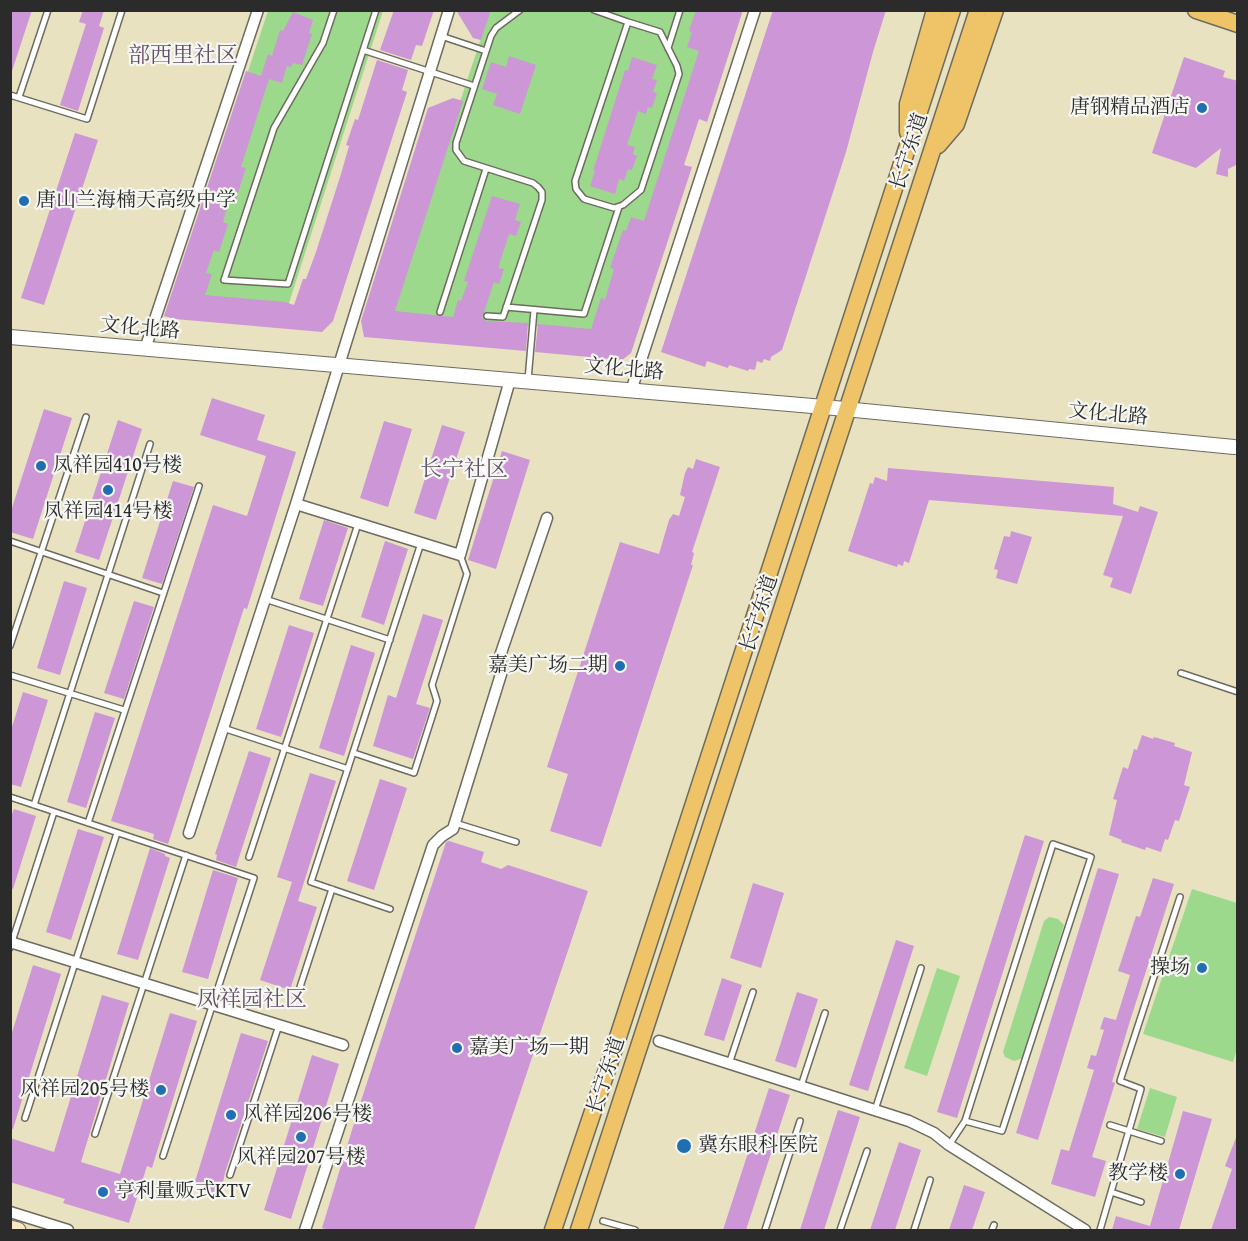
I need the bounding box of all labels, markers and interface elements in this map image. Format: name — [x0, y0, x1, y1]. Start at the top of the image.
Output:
district label: 部西里社区 — [128, 43, 238, 69]
place label: 唐钢精品酒店 — [1070, 96, 1190, 120]
marker: 唐钢精品酒店 — [1195, 101, 1209, 115]
street label: 长宁东道 — [886, 110, 934, 194]
place label: 唐山兰海楠天高级中学 — [36, 189, 236, 213]
marker: 唐山兰海楠天高级中学 — [17, 194, 31, 208]
street label: 文化北路 — [99, 314, 181, 344]
street label: 文化北路 — [583, 355, 665, 385]
street label: 文化北路 — [1067, 400, 1149, 430]
place label: 凤祥园410号楼 — [53, 454, 182, 478]
district label: 长宁社区 — [420, 457, 508, 483]
marker: 凤祥园410号楼 — [34, 459, 48, 473]
marker: 凤祥园414号楼 — [101, 483, 115, 497]
place label: 凤祥园414号楼 — [44, 500, 172, 524]
street label: 长宁东道 — [736, 572, 784, 656]
place label: 嘉美广场二期 — [488, 654, 608, 678]
marker: 嘉美广场二期 — [613, 659, 627, 673]
place label: 操场 — [1150, 956, 1190, 980]
marker: 操场 — [1195, 961, 1209, 975]
district label: 凤祥园社区 — [197, 987, 307, 1013]
street label: 长宁东道 — [583, 1034, 631, 1118]
place label: 嘉美广场一期 — [469, 1036, 589, 1060]
marker: 嘉美广场一期 — [450, 1041, 464, 1055]
place label: 风祥园205号楼 — [20, 1078, 149, 1102]
marker: 风祥园205号楼 — [154, 1083, 168, 1097]
place label: 风祥园206号楼 — [243, 1103, 372, 1127]
marker: 风祥园206号楼 — [224, 1108, 238, 1122]
marker: 风祥园207号楼 — [294, 1130, 308, 1144]
place label: 冀东眼科医院 — [698, 1134, 818, 1158]
marker: 冀东眼科医院 — [675, 1137, 693, 1155]
place label: 风祥园207号楼 — [237, 1146, 365, 1170]
place label: 教学楼 — [1108, 1162, 1168, 1186]
marker: 教学楼 — [1173, 1167, 1187, 1181]
place label: 亨利量贩式KTV — [115, 1180, 251, 1204]
marker: 亨利量贩式KTV — [96, 1185, 110, 1199]

